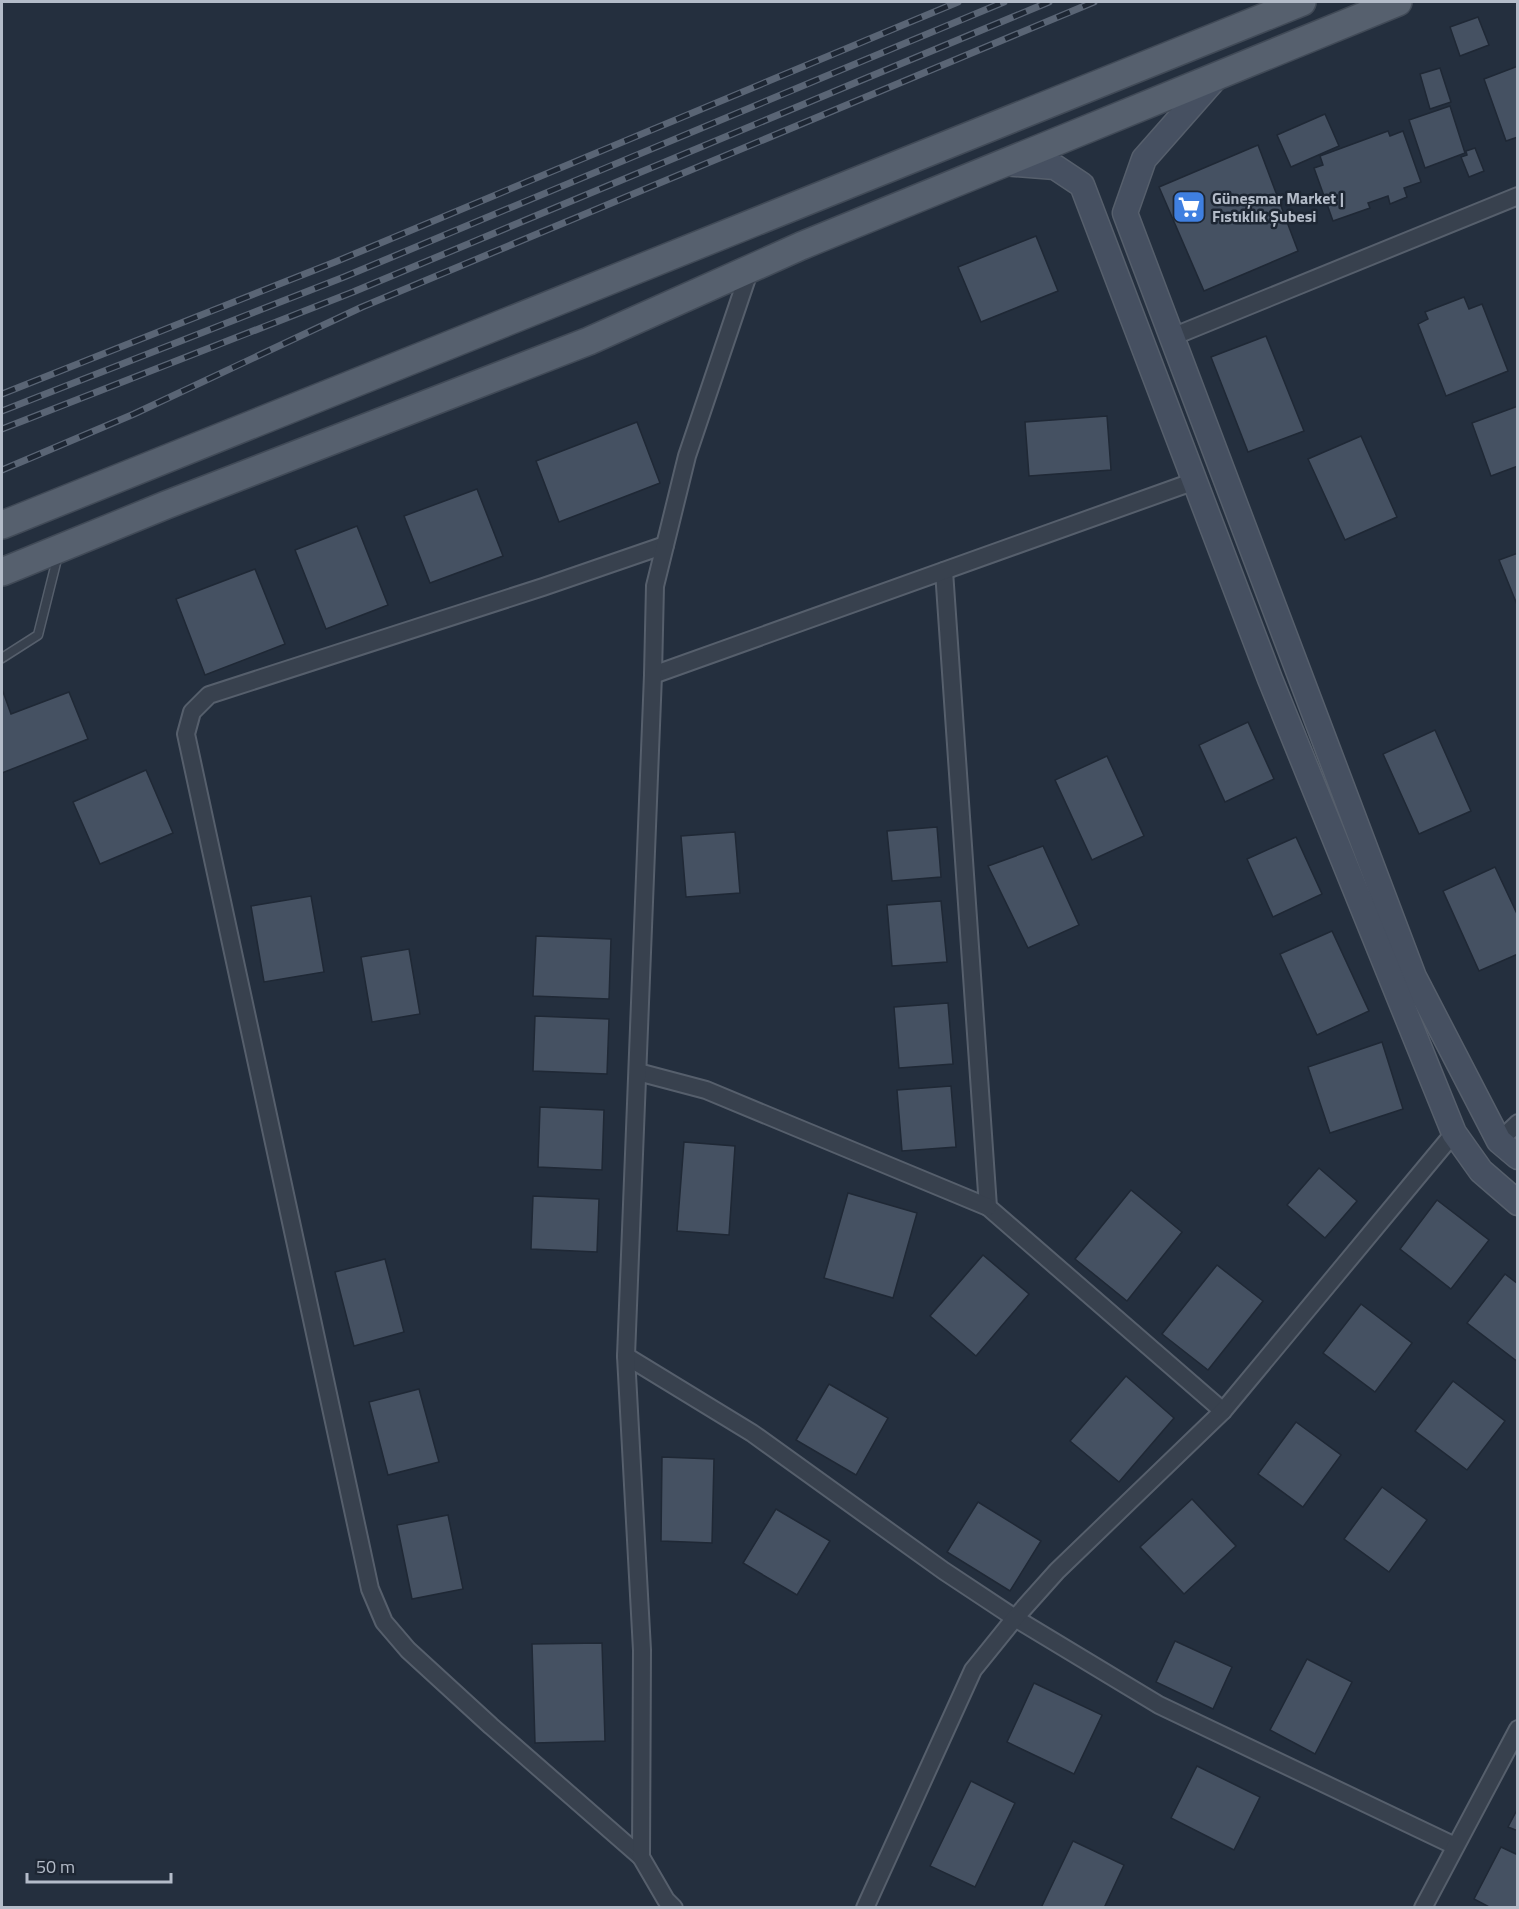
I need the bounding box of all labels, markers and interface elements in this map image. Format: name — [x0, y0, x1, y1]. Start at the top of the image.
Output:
place label: Güneşmar Market | Fıstıklık Şubesi — [1212, 186, 1344, 228]
supermarket icon: Güneşmar Market | Fıstıklık Şubesi — [1171, 189, 1207, 225]
scale bar — [27, 1846, 171, 1884]
text: 50 m — [36, 1853, 75, 1880]

